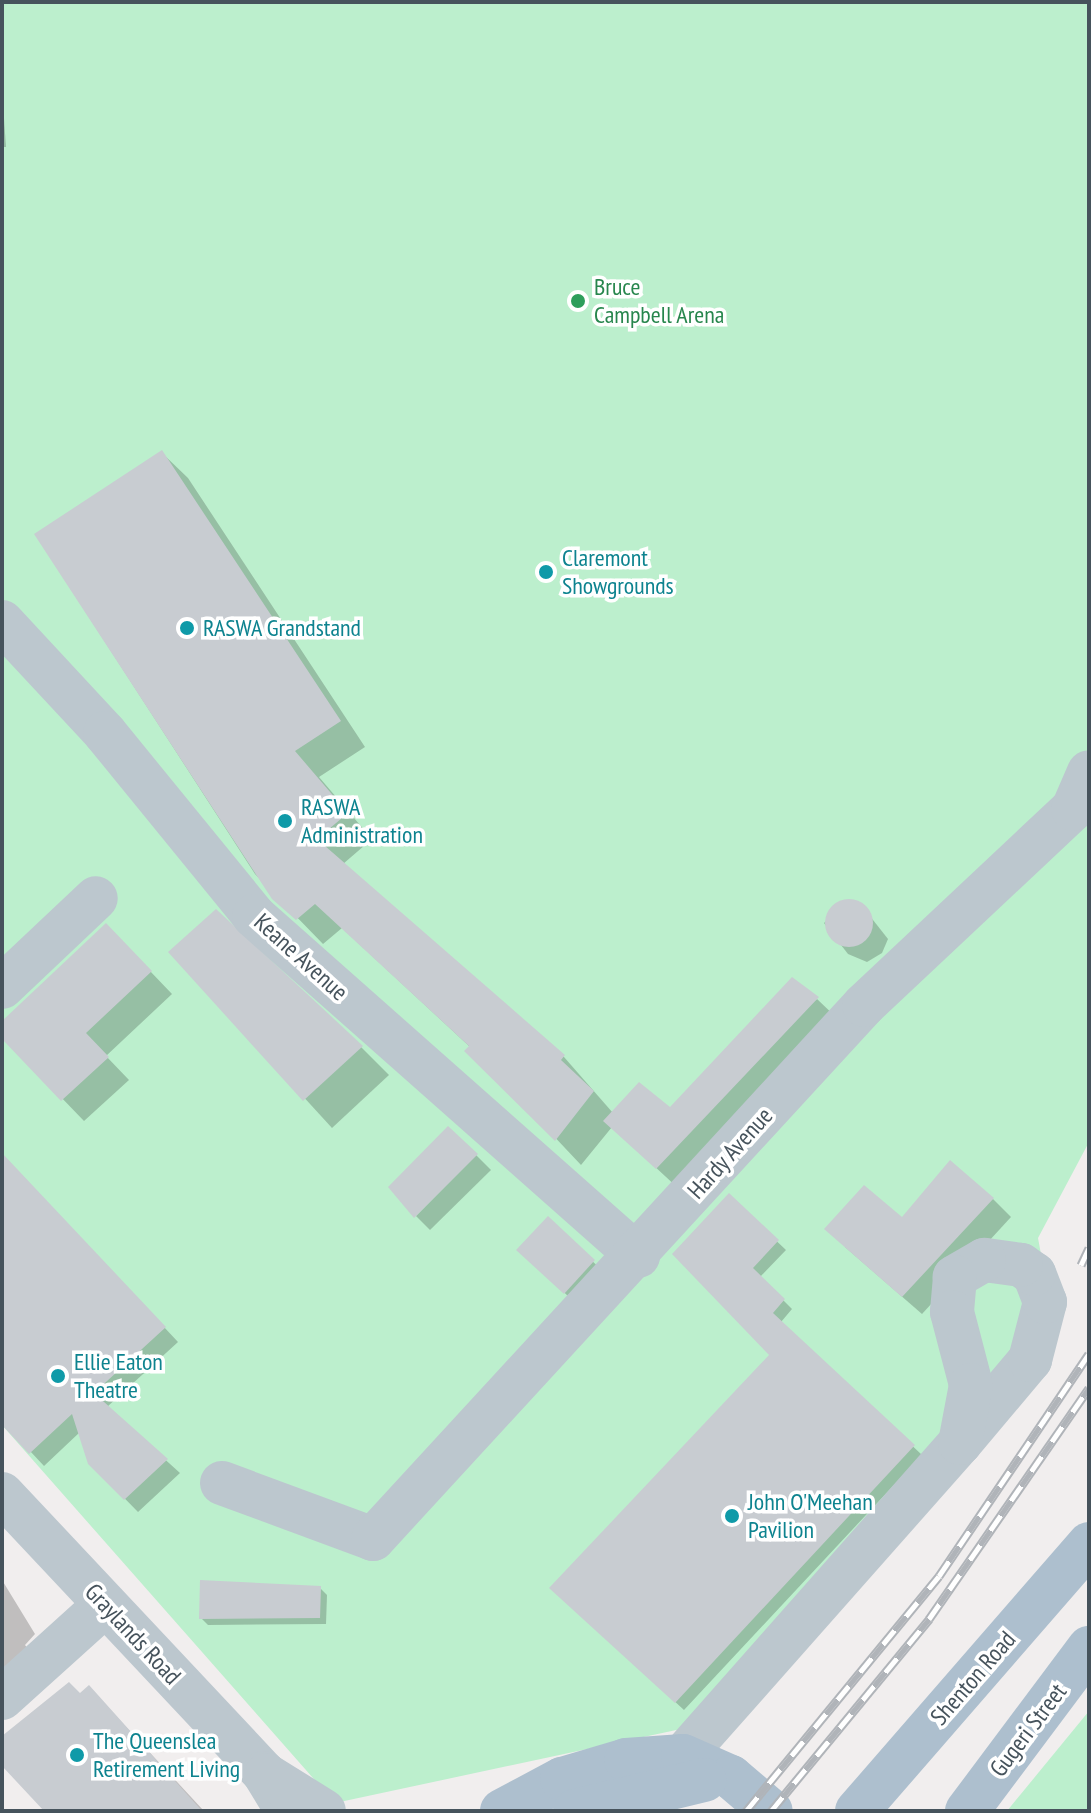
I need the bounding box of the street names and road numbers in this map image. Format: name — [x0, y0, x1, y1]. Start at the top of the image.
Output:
street label: Keane Avenue — [248, 907, 354, 1007]
street label: Hardy Avenue — [681, 1101, 779, 1205]
street label: Graylands Road — [79, 1578, 187, 1690]
street label: Shenton Road — [925, 1625, 1021, 1731]
street label: Gugeri Street — [984, 1678, 1072, 1782]

